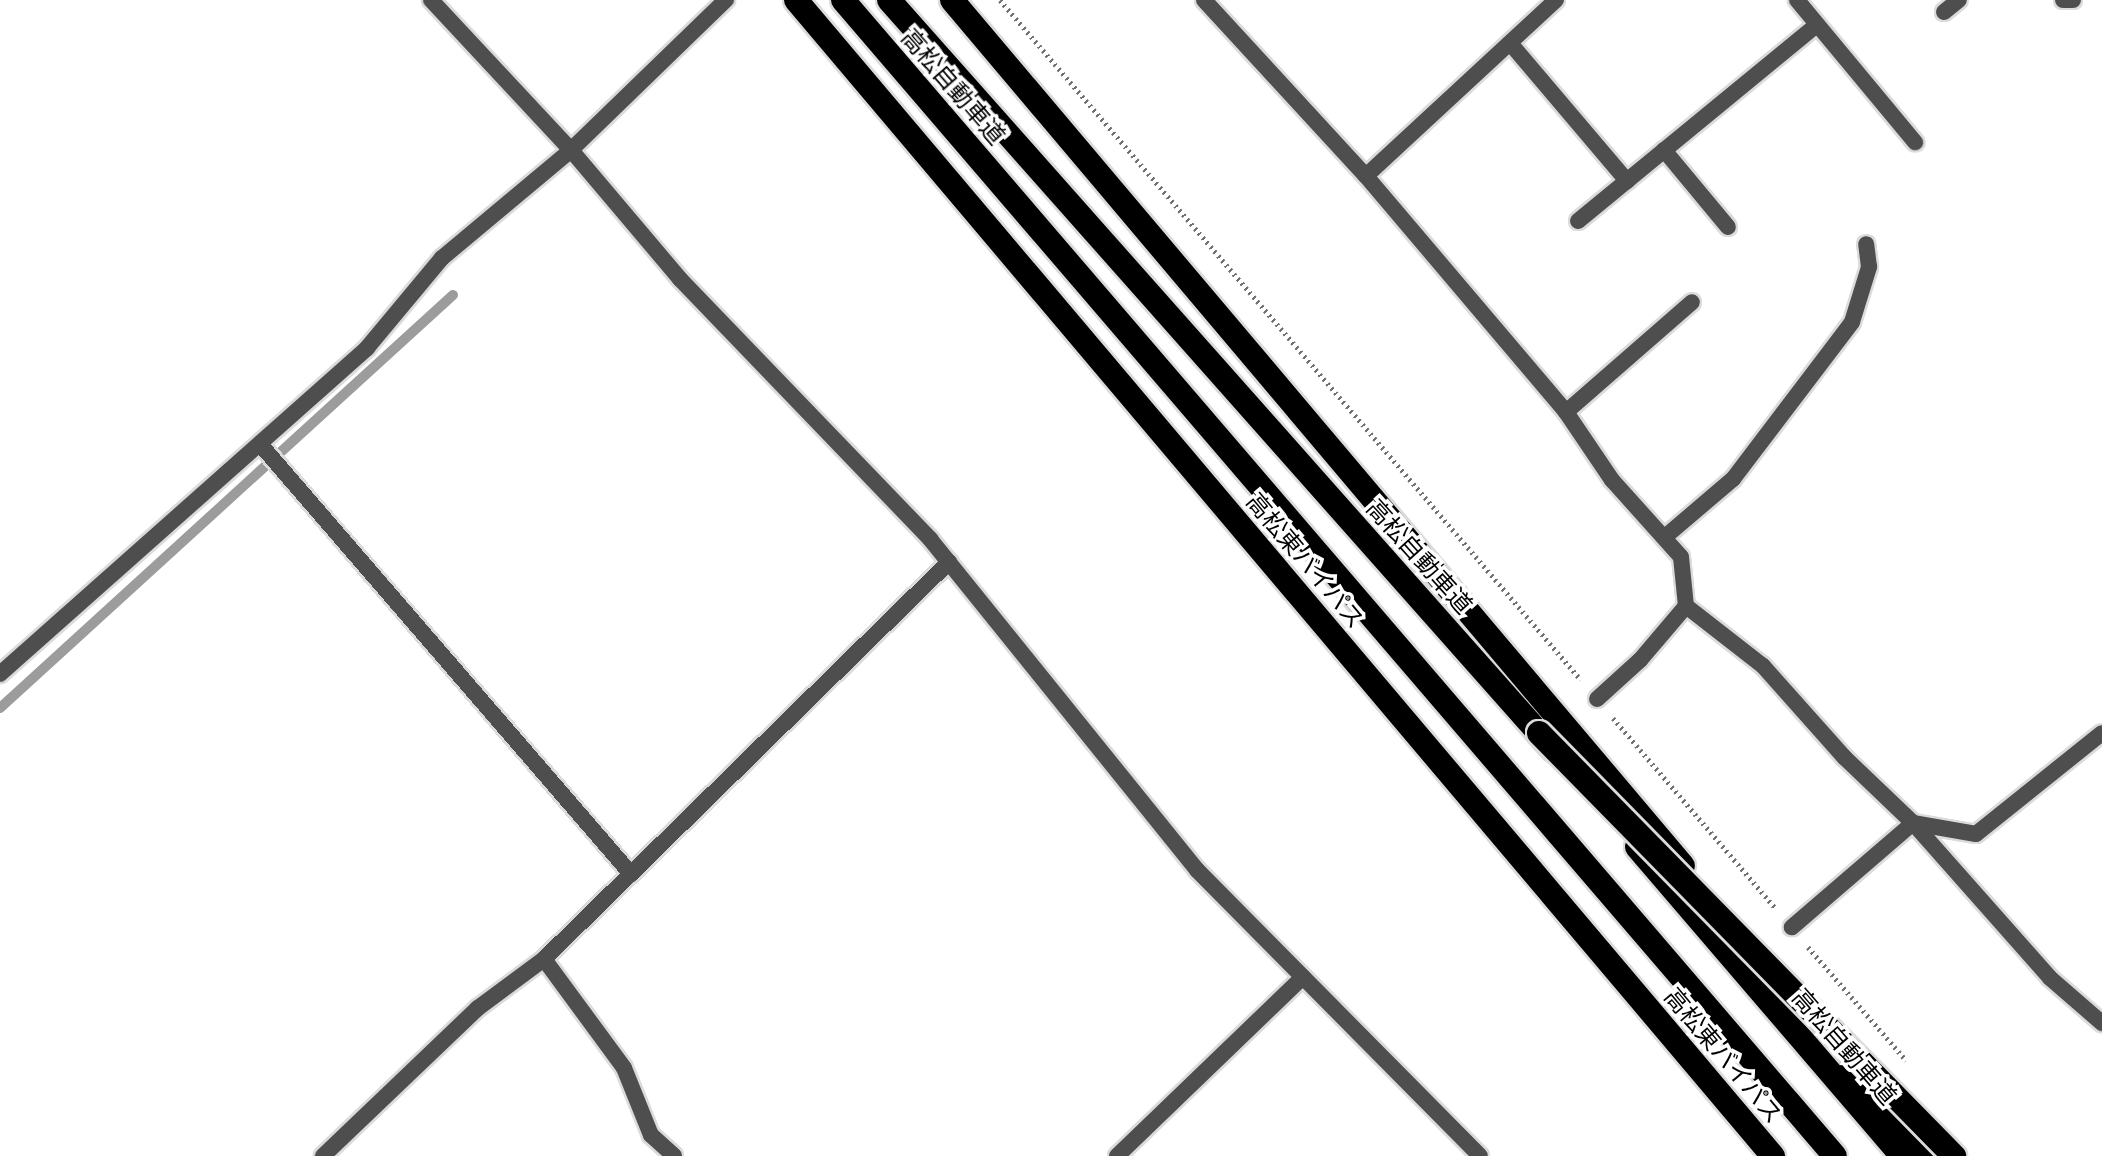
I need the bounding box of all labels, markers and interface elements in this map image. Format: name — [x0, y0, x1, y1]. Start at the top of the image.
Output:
street label: 高松自動車道 — [896, 22, 1012, 150]
street label: 高松東バイパス — [1241, 486, 1371, 634]
street label: 高松自動車道 — [1361, 493, 1479, 619]
street label: 高松東バイパス — [1659, 981, 1789, 1129]
street label: 高松自動車道 — [1787, 982, 1903, 1110]

